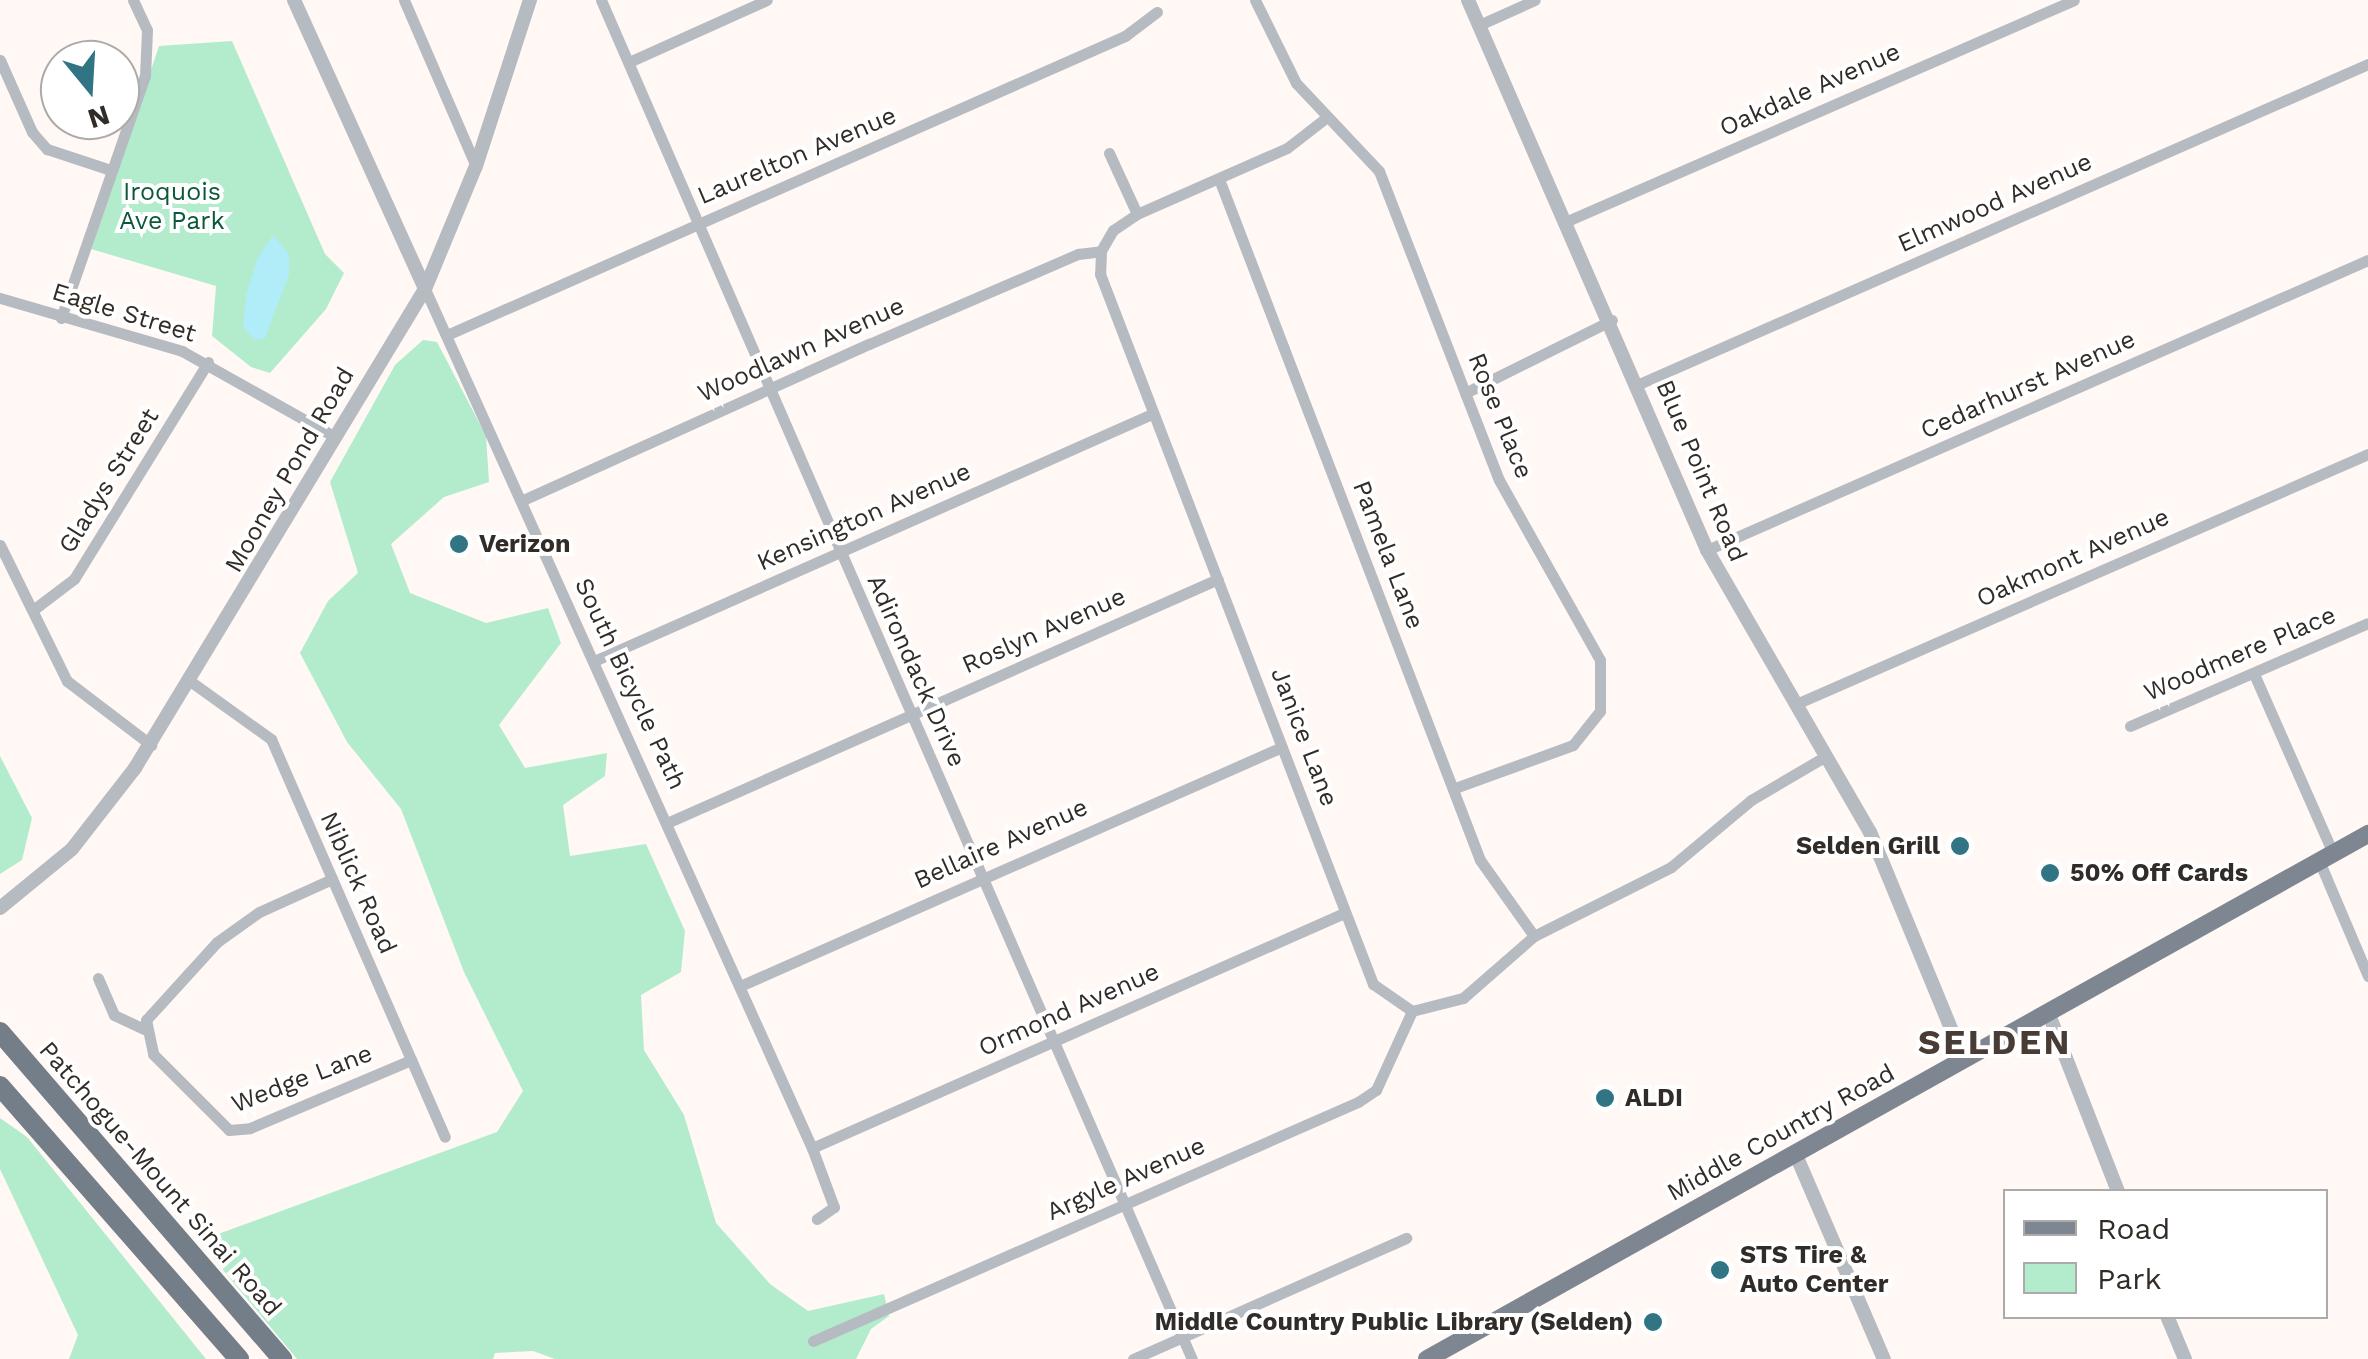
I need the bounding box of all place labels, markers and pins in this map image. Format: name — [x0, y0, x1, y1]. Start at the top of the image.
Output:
place label: Verizon — [479, 529, 570, 559]
marker: Verizon — [448, 533, 470, 555]
place label: Selden Grill — [1796, 831, 1940, 861]
marker: Selden Grill — [1949, 835, 1971, 857]
place label: 50% Off Cards — [2070, 858, 2248, 888]
marker: 50% Off Cards — [2039, 862, 2061, 884]
place label: ALDI — [1625, 1083, 1683, 1113]
marker: ALDI — [1594, 1087, 1616, 1109]
place label: STS Tire & Auto Center — [1740, 1241, 1888, 1300]
marker: STS Tire & Auto Center — [1709, 1259, 1731, 1281]
place label: Middle Country Public Library (Selden) — [1153, 1307, 1633, 1337]
marker: Middle Country Public Library (Selden) — [1642, 1311, 1664, 1333]

